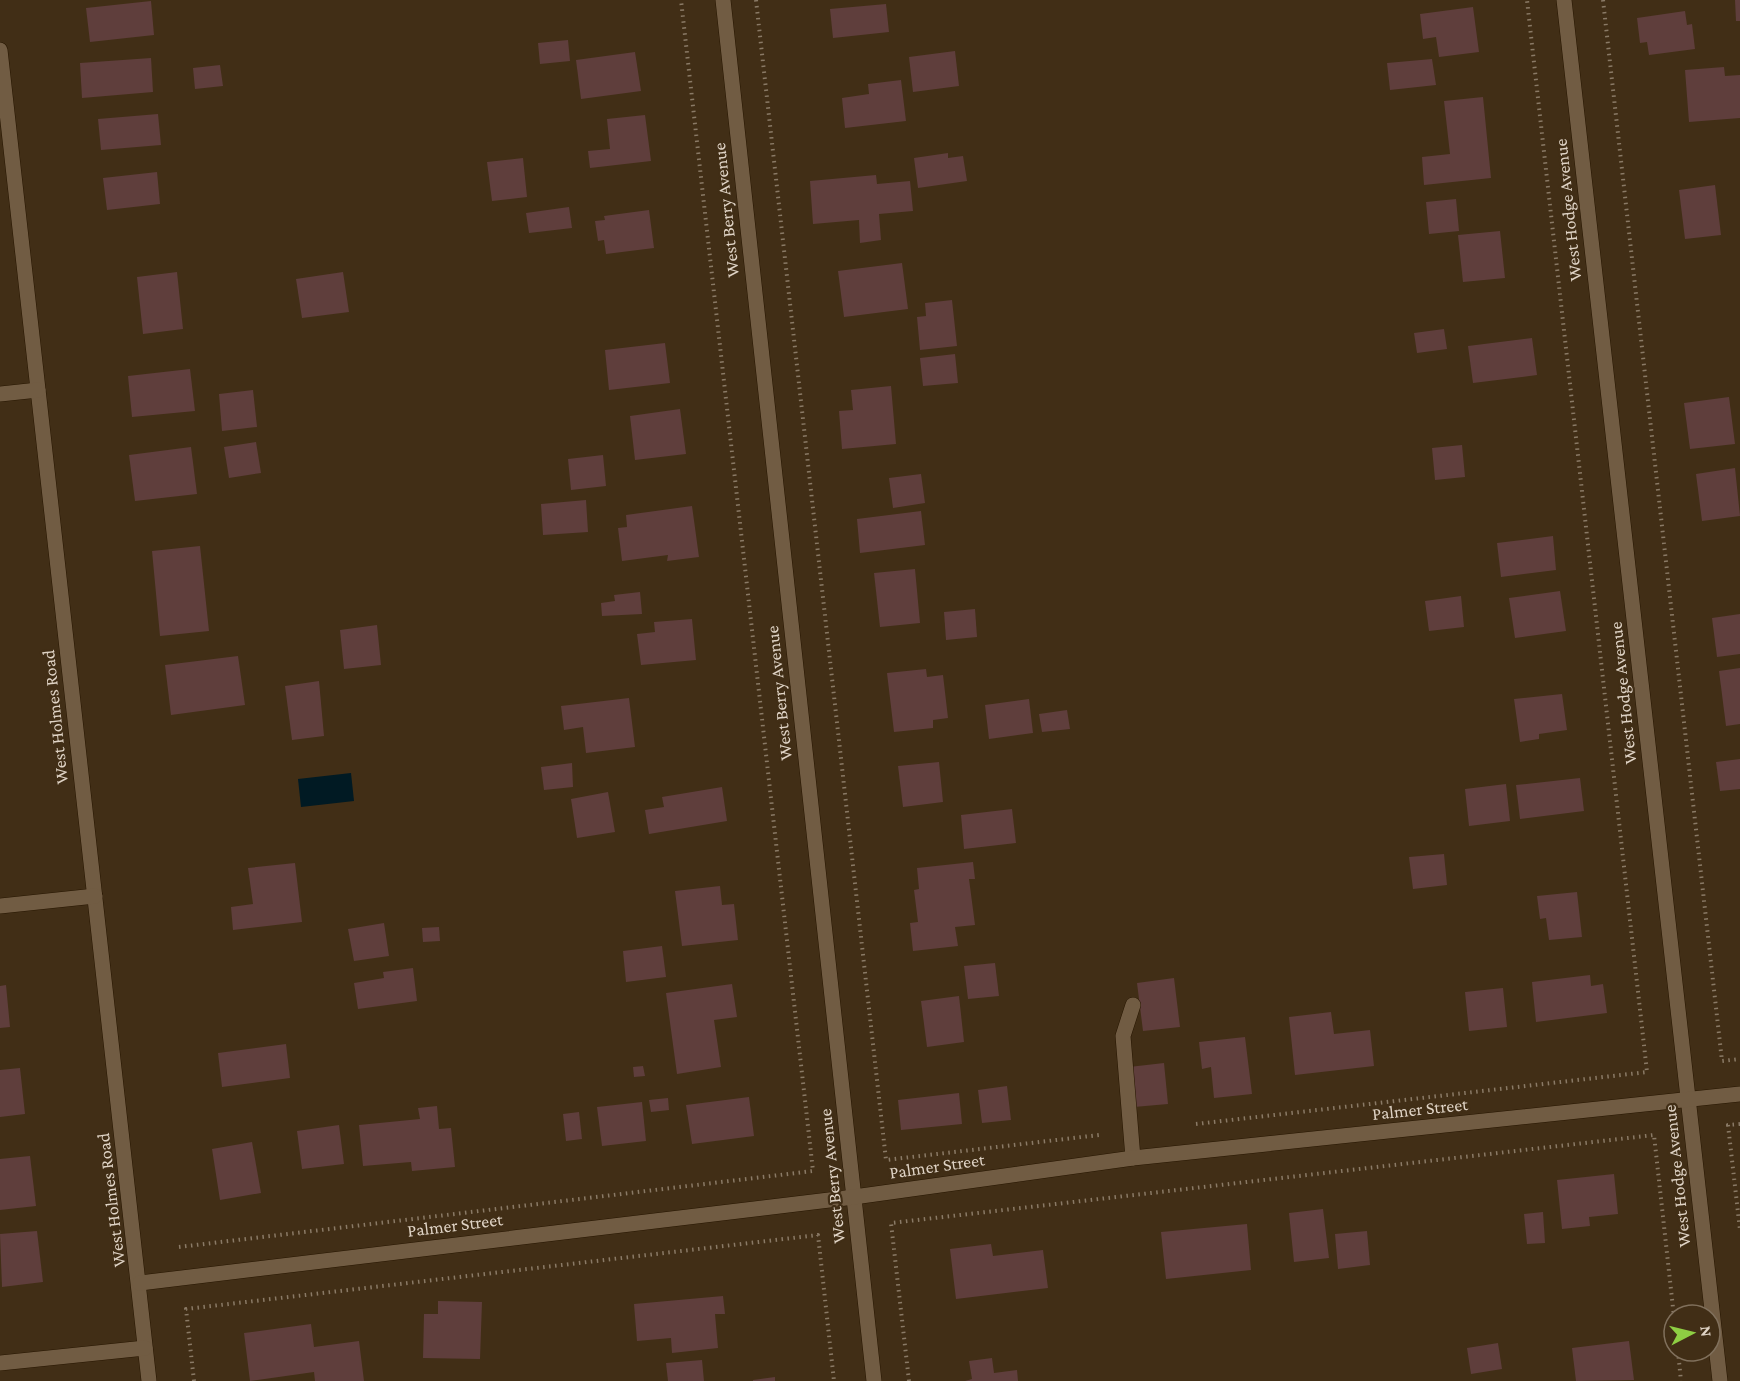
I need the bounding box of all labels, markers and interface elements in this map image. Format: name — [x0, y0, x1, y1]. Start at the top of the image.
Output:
street label: West Hodge Avenue — [1551, 138, 1585, 282]
street label: West Berry Avenue — [709, 142, 743, 278]
street label: West Hodge Avenue — [1606, 621, 1640, 765]
street label: West Berry Avenue — [762, 625, 796, 761]
street label: West Holmes Road — [38, 648, 72, 785]
street label: Palmer Street — [1371, 1094, 1470, 1124]
street label: West Hodge Avenue — [1660, 1104, 1694, 1248]
street label: West Berry Avenue — [815, 1108, 849, 1244]
street label: West Holmes Road — [93, 1131, 129, 1268]
street label: Palmer Street — [888, 1149, 987, 1183]
street label: Palmer Street — [406, 1209, 505, 1241]
north arrow — [1662, 1303, 1722, 1363]
text: N — [1697, 1325, 1716, 1338]

